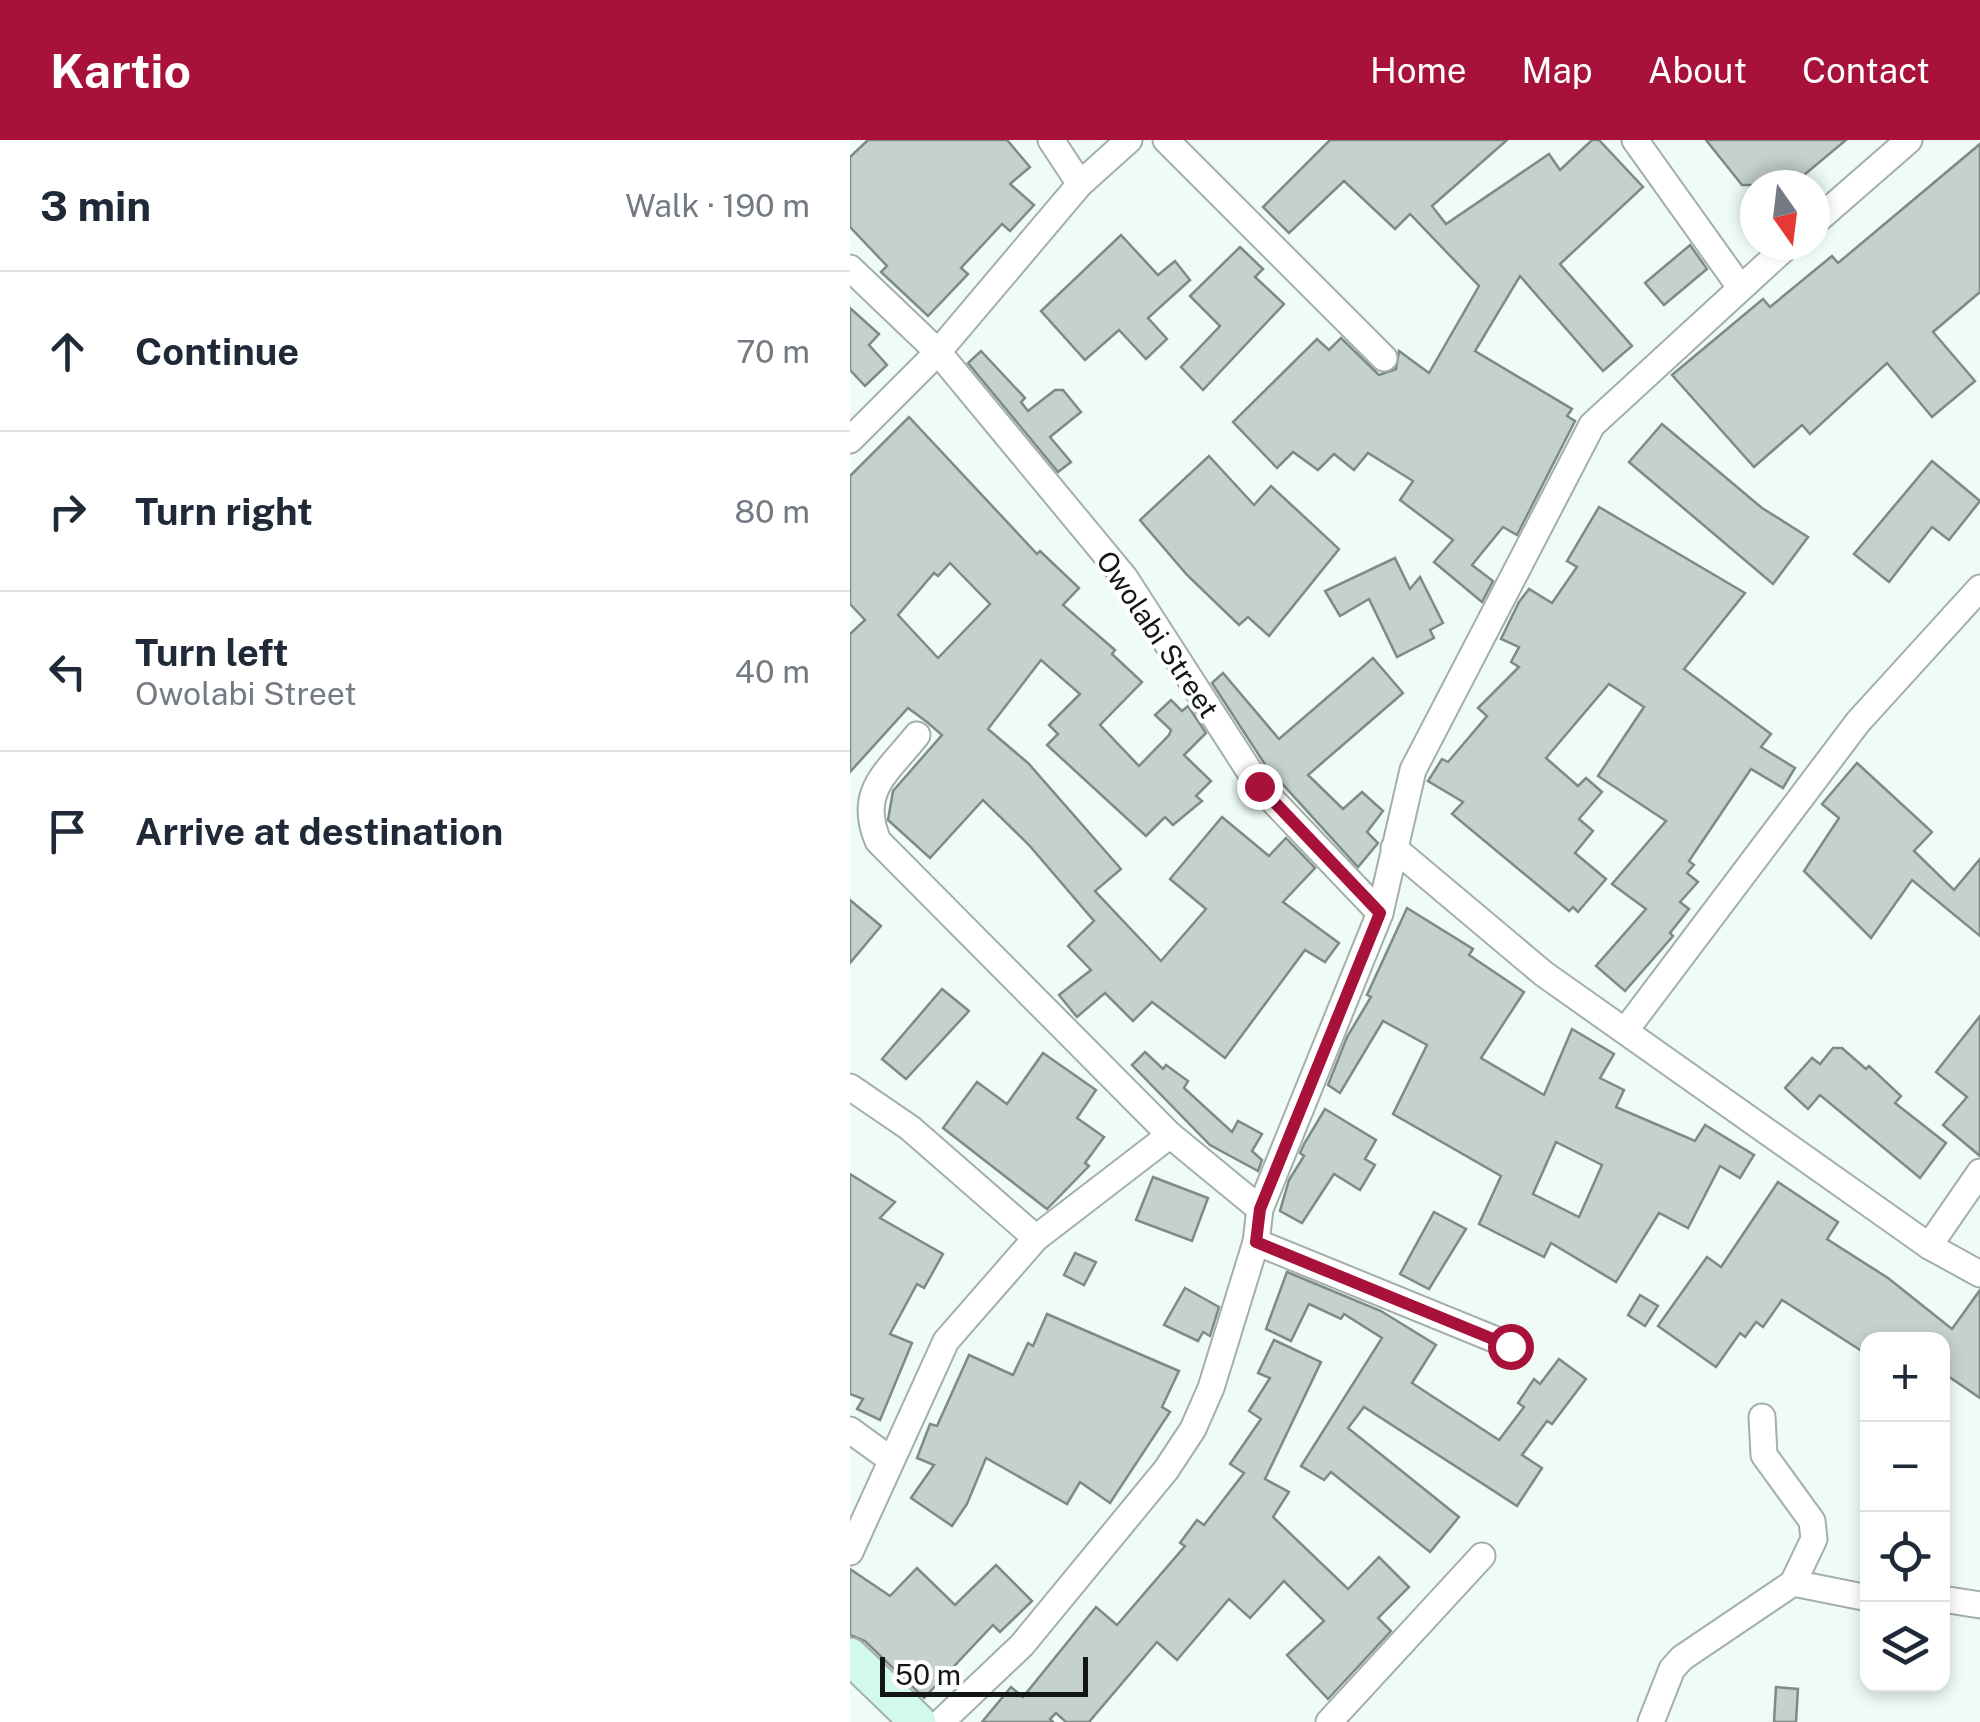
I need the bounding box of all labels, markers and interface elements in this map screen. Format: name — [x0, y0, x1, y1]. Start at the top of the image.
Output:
text: Kartio — [50, 42, 191, 99]
text: Home — [1370, 50, 1467, 91]
text: Map — [1522, 50, 1593, 91]
text: About — [1648, 50, 1747, 91]
text: Contact — [1802, 50, 1930, 91]
north arrow — [1740, 170, 1830, 260]
text: 3 min — [40, 181, 151, 230]
text: Walk · 190 m — [625, 187, 810, 224]
icon: ahead — [40, 324, 95, 379]
text: Continue — [135, 329, 299, 374]
text: 70 m — [736, 333, 810, 370]
icon: right — [40, 484, 95, 539]
text: Turn right — [135, 489, 313, 534]
text: 80 m — [734, 493, 810, 530]
street label: Owolabi Street — [1090, 544, 1226, 724]
text: Turn left — [135, 630, 289, 675]
icon: left — [40, 644, 95, 699]
text: 40 m — [735, 653, 810, 690]
text: Owolabi Street — [135, 675, 357, 712]
route end — [1237, 764, 1283, 810]
icon: arrive — [40, 804, 95, 859]
text: Arrive at destination — [135, 809, 503, 854]
route start — [1488, 1324, 1534, 1370]
map controls — [1860, 1332, 1950, 1692]
button: + — [1860, 1332, 1950, 1422]
button: − — [1860, 1422, 1950, 1512]
button: locate — [1860, 1512, 1950, 1602]
button: layers — [1860, 1602, 1950, 1692]
scale bar — [880, 1652, 1088, 1696]
text: 50 m — [895, 1658, 961, 1691]

